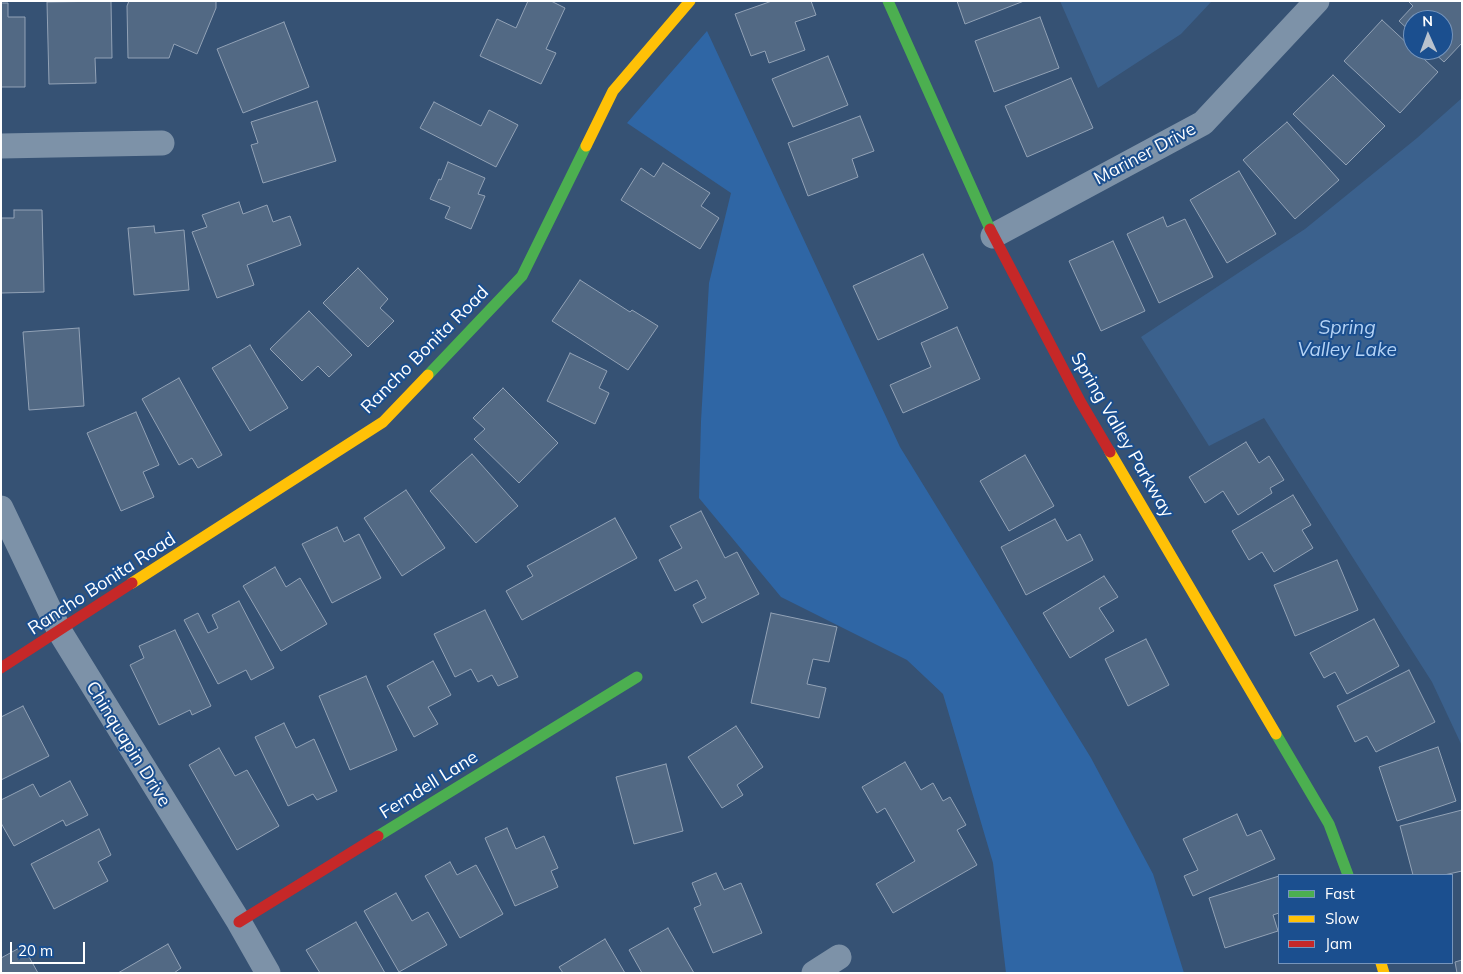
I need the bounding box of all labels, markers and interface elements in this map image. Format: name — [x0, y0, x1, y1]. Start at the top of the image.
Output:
north arrow — [1403, 10, 1453, 60]
text: N — [1422, 12, 1433, 30]
street label: Mariner Drive — [1090, 118, 1200, 190]
street label: Rancho Bonita Road — [357, 282, 493, 418]
water label: Spring Valley Lake — [1297, 317, 1397, 361]
street label: Spring Valley Parkway — [1066, 349, 1178, 521]
street label: Rancho Bonita Road — [24, 528, 180, 640]
street label: Chinquapin Drive — [81, 677, 175, 811]
street label: Ferndell Lane — [376, 746, 482, 824]
legend — [1278, 874, 1453, 964]
text: Fast — [1325, 884, 1355, 903]
text: Slow — [1325, 909, 1359, 928]
scale bar — [12, 932, 88, 964]
text: Jam — [1325, 934, 1352, 953]
text: 20 m — [18, 941, 53, 960]

